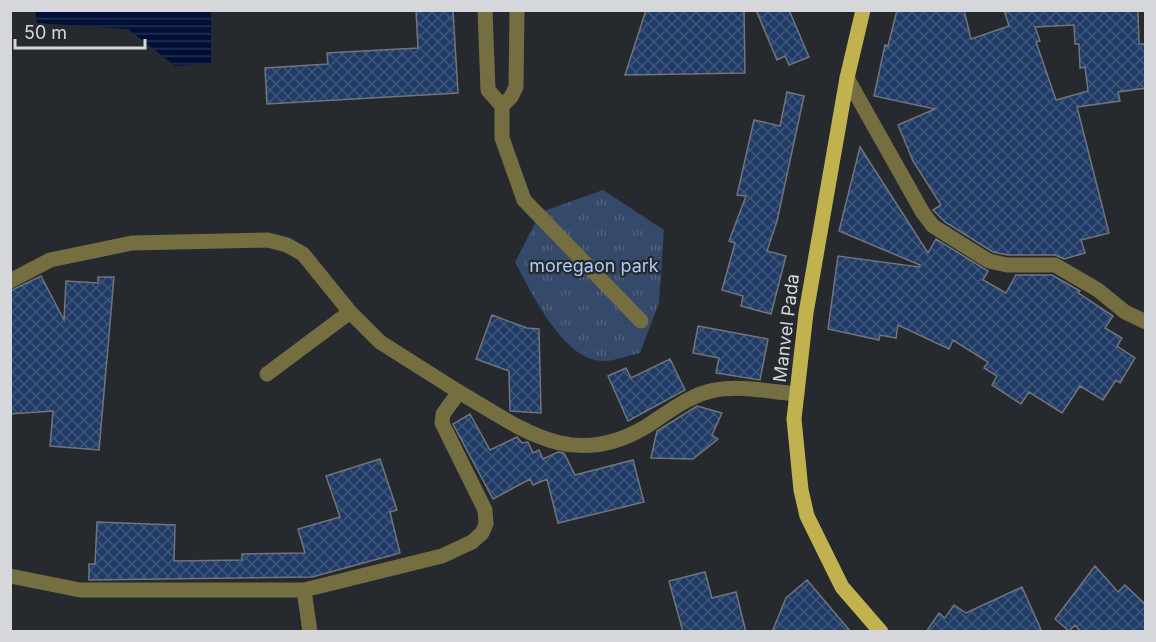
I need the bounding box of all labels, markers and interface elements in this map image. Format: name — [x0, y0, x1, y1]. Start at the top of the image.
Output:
scale bar — [15, 12, 146, 50]
text: 50 m — [24, 22, 67, 43]
park label: moregaon park — [529, 255, 659, 276]
street label: Manvel Pada — [769, 273, 803, 383]

